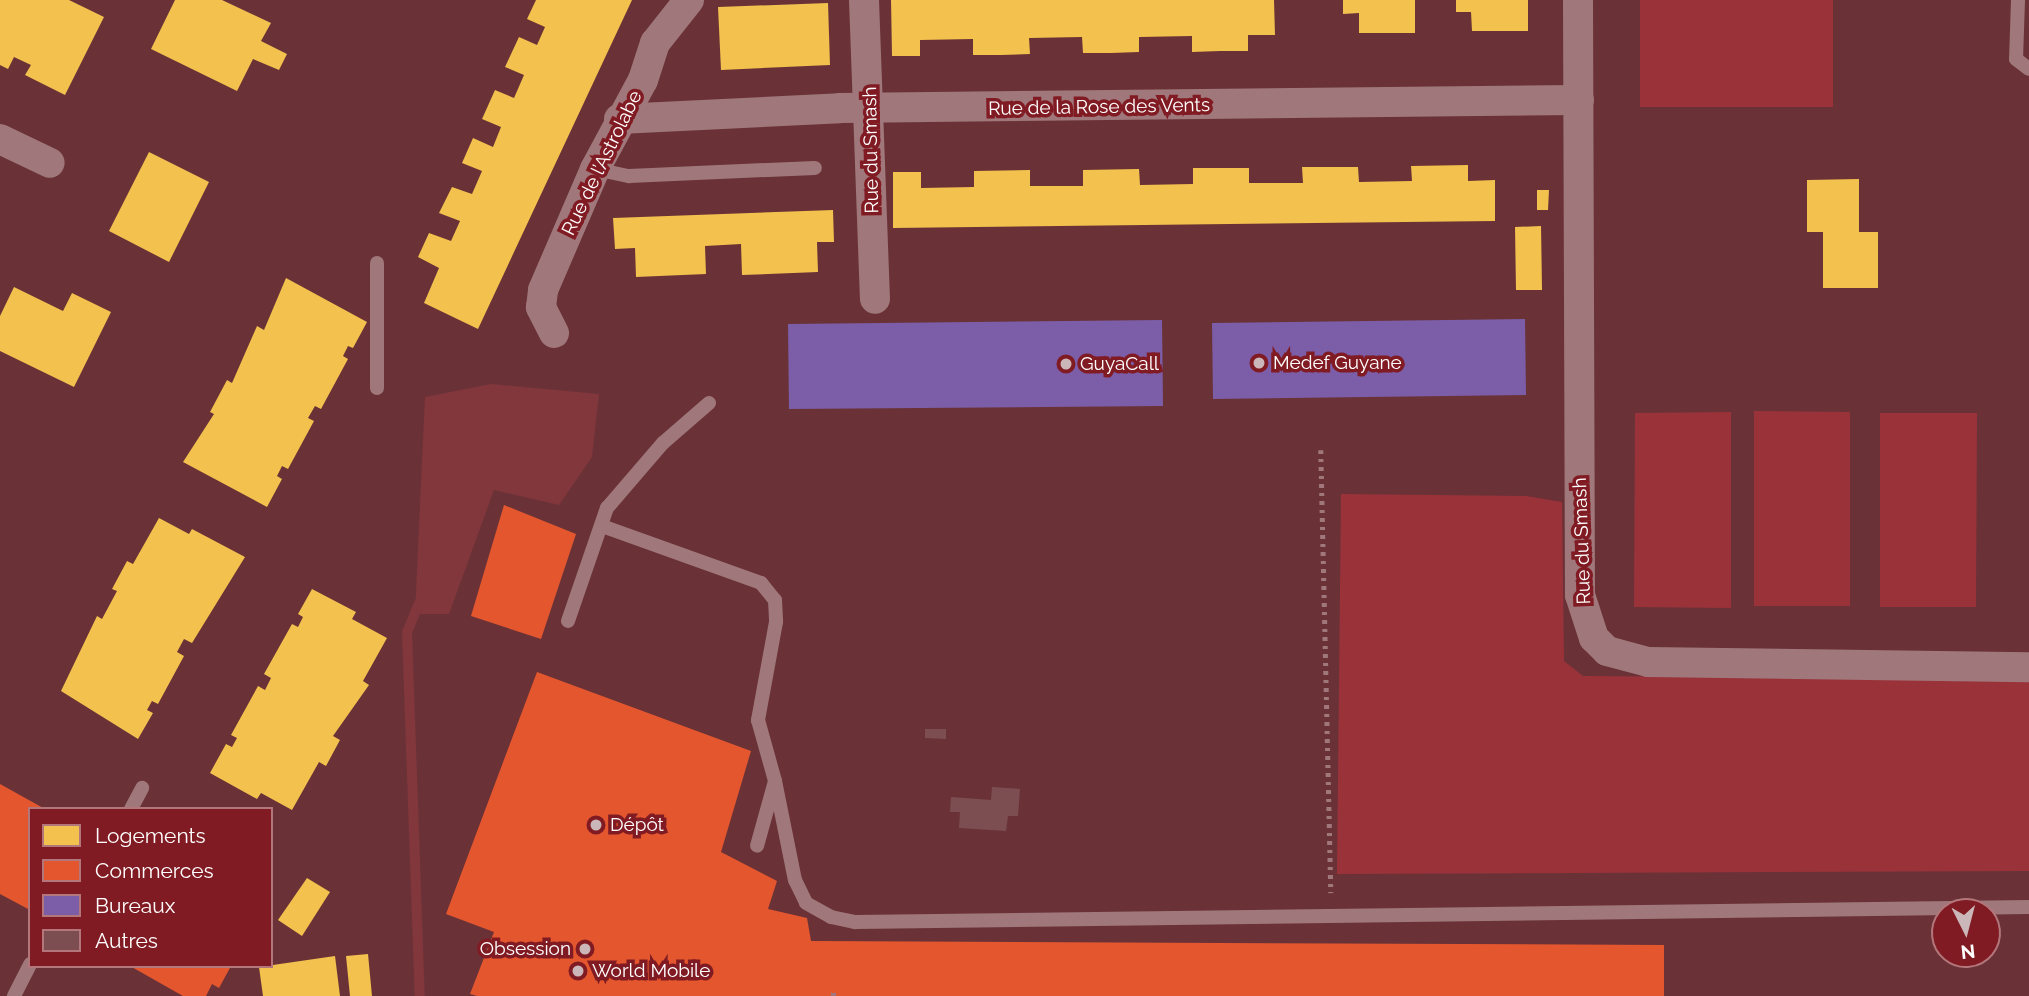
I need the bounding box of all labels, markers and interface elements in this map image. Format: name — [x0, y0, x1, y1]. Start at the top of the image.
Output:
street label: Rue du Smash — [858, 86, 884, 214]
street label: Rue de l’Astrolabe — [557, 87, 647, 239]
street label: Rue de la Rose des Vents — [988, 94, 1210, 120]
place label: Medef Guyane — [1273, 352, 1402, 374]
place label: GuyaCall — [1080, 353, 1159, 375]
marker: Medef Guyane — [1251, 355, 1267, 371]
marker: GuyaCall — [1058, 356, 1074, 372]
street label: Rue du Smash — [1568, 477, 1596, 605]
legend — [28, 807, 273, 968]
place label: Dépôt — [610, 814, 664, 836]
marker: Dépôt — [588, 817, 604, 833]
text: Logements — [95, 823, 206, 848]
text: Commerces — [95, 858, 214, 883]
text: Bureaux — [95, 893, 175, 918]
north arrow — [1931, 898, 2001, 968]
text: Autres — [95, 928, 158, 953]
place label: Obsession — [480, 938, 571, 960]
text: N — [1960, 940, 1976, 964]
marker: Obsession — [577, 941, 593, 957]
place label: World Mobile — [592, 960, 710, 982]
marker: World Mobile — [570, 963, 586, 979]

